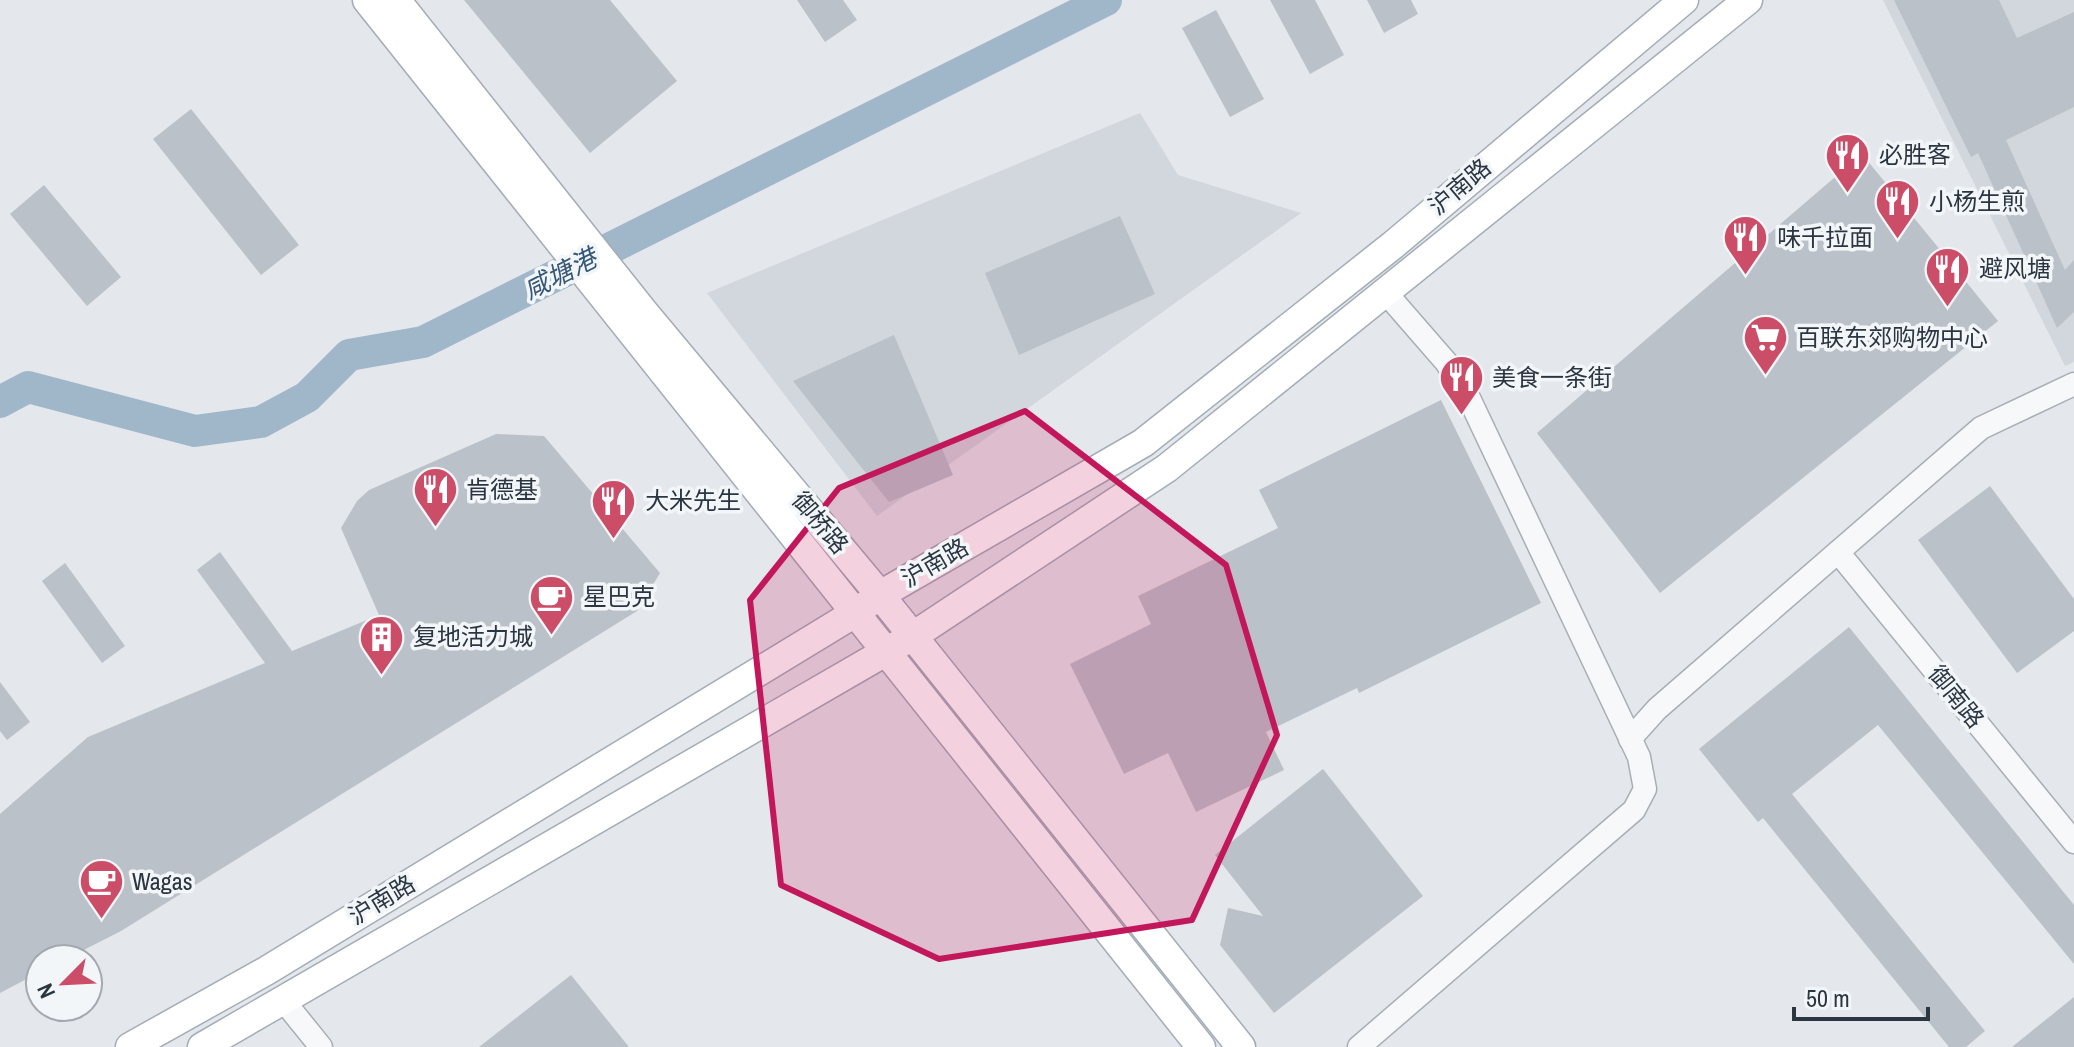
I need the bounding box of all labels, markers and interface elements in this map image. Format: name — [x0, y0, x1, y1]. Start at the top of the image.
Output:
restaurant icon: 必胜客 — [1824, 131, 1872, 194]
place label: 必胜客 — [1879, 138, 1951, 170]
street label: 沪南路 — [1421, 151, 1497, 222]
restaurant icon: 小杨生煎 — [1874, 178, 1922, 241]
place label: 小杨生煎 — [1929, 185, 2025, 217]
restaurant icon: 味千拉面 — [1722, 214, 1770, 277]
place label: 味千拉面 — [1777, 221, 1873, 253]
water label: 咸塘港 — [517, 238, 606, 307]
restaurant icon: 避风塘 — [1924, 245, 1972, 308]
place label: 避风塘 — [1979, 252, 2051, 284]
supermarket icon: 百联东郊购物中心 — [1741, 314, 1789, 377]
place label: 百联东郊购物中心 — [1796, 321, 1988, 353]
restaurant icon: 美食一条街 — [1437, 354, 1485, 417]
place label: 美食一条街 — [1492, 361, 1612, 393]
restaurant icon: 肯德基 — [411, 466, 459, 529]
place label: 肯德基 — [466, 473, 538, 505]
restaurant icon: 大米先生 — [590, 477, 638, 540]
place label: 大米先生 — [645, 484, 741, 516]
street label: 御桥路 — [785, 484, 856, 560]
street label: 沪南路 — [895, 530, 974, 594]
cafe icon: 星巴克 — [528, 573, 576, 636]
place label: 星巴克 — [583, 580, 655, 612]
building icon: 复地活力城 — [358, 613, 406, 676]
place label: 复地活力城 — [413, 620, 533, 652]
street label: 御南路 — [1922, 658, 1992, 734]
cafe icon: Wagas — [77, 858, 125, 921]
place label: Wagas — [132, 865, 193, 897]
street label: 沪南路 — [342, 867, 421, 931]
north arrow — [24, 943, 104, 1023]
scale bar — [1794, 971, 1928, 1021]
text: N — [29, 979, 62, 1003]
text: 50 m — [1806, 982, 1850, 1014]

